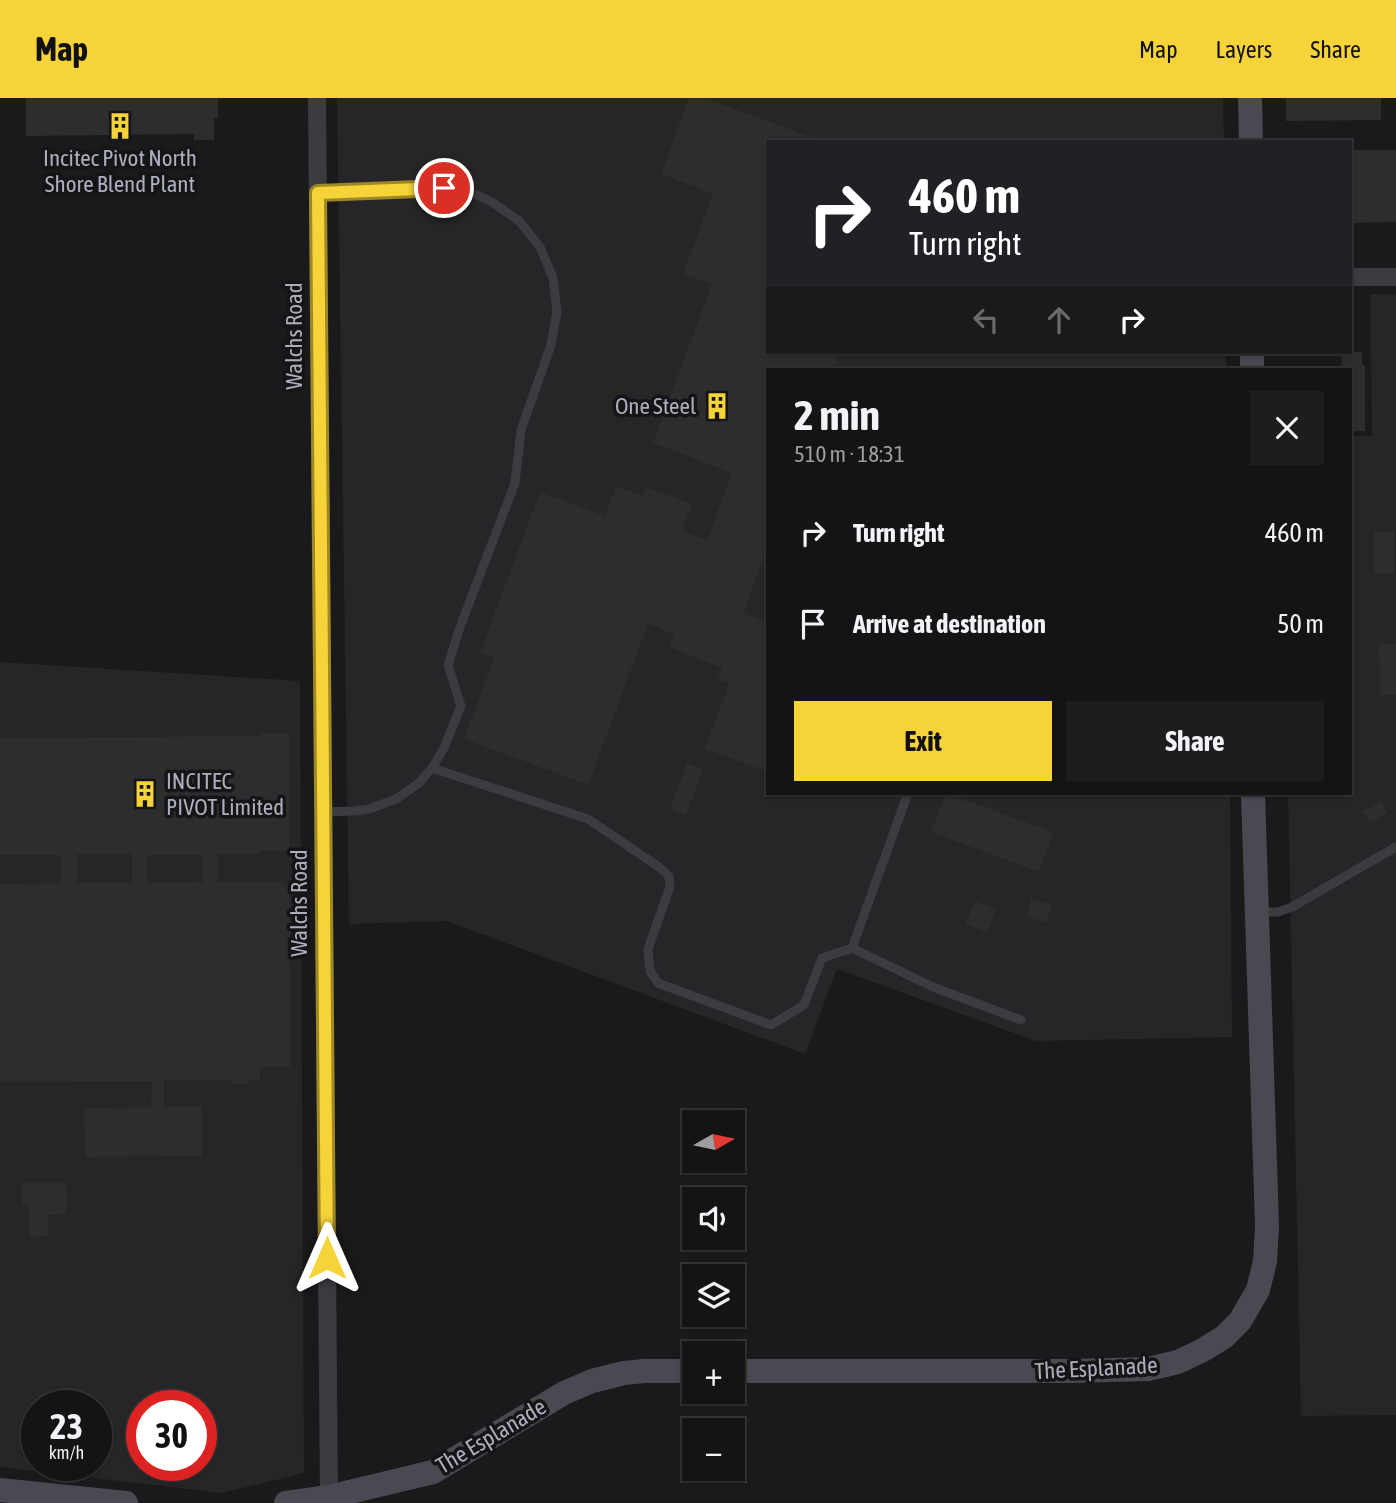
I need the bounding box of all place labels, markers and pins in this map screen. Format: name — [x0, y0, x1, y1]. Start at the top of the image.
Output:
building icon: Incitec Pivot North Shore Blend Plant — [105, 111, 135, 141]
place label: Incitec Pivot North Shore Blend Plant — [43, 145, 197, 197]
pin — [414, 158, 474, 218]
building icon: One Steel — [702, 391, 732, 421]
place label: One Steel — [615, 393, 696, 419]
place label: INCITEC PIVOT Limited — [166, 768, 284, 820]
building icon: INCITEC PIVOT Limited — [130, 779, 160, 809]

